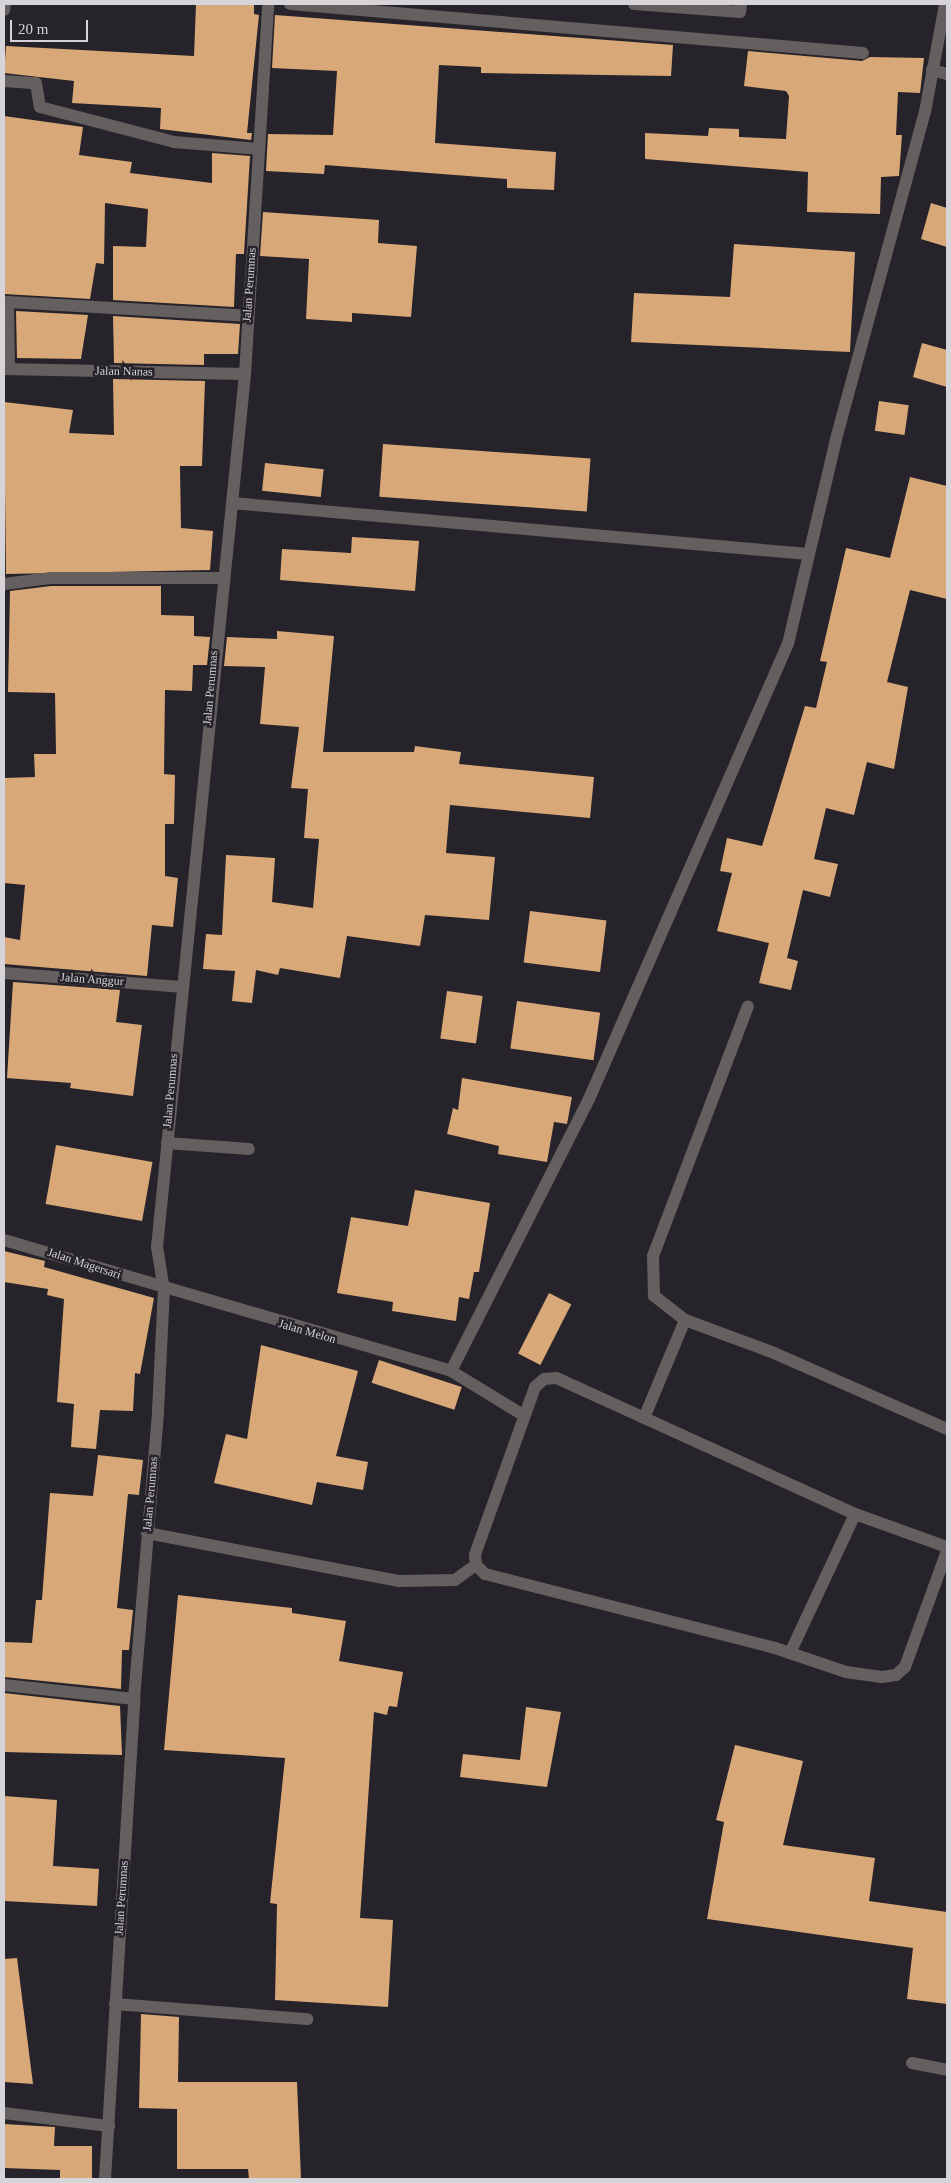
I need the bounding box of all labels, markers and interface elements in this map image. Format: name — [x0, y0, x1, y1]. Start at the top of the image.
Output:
scale bar — [12, 10, 90, 42]
text: 20 m — [18, 21, 48, 37]
street label: Jalan Perumnas — [240, 247, 260, 323]
street label: Jalan Nanas — [95, 364, 153, 380]
street label: Jalan Perumnas — [201, 650, 221, 726]
street label: Jalan Anggur — [59, 971, 125, 989]
street label: Jalan Perumnas — [161, 1053, 181, 1129]
street label: Jalan Magersari — [45, 1245, 123, 1283]
street label: Jalan Melon — [277, 1317, 337, 1347]
street label: Jalan Perumnas — [141, 1456, 161, 1532]
street label: Jalan Perumnas — [112, 1860, 132, 1936]

